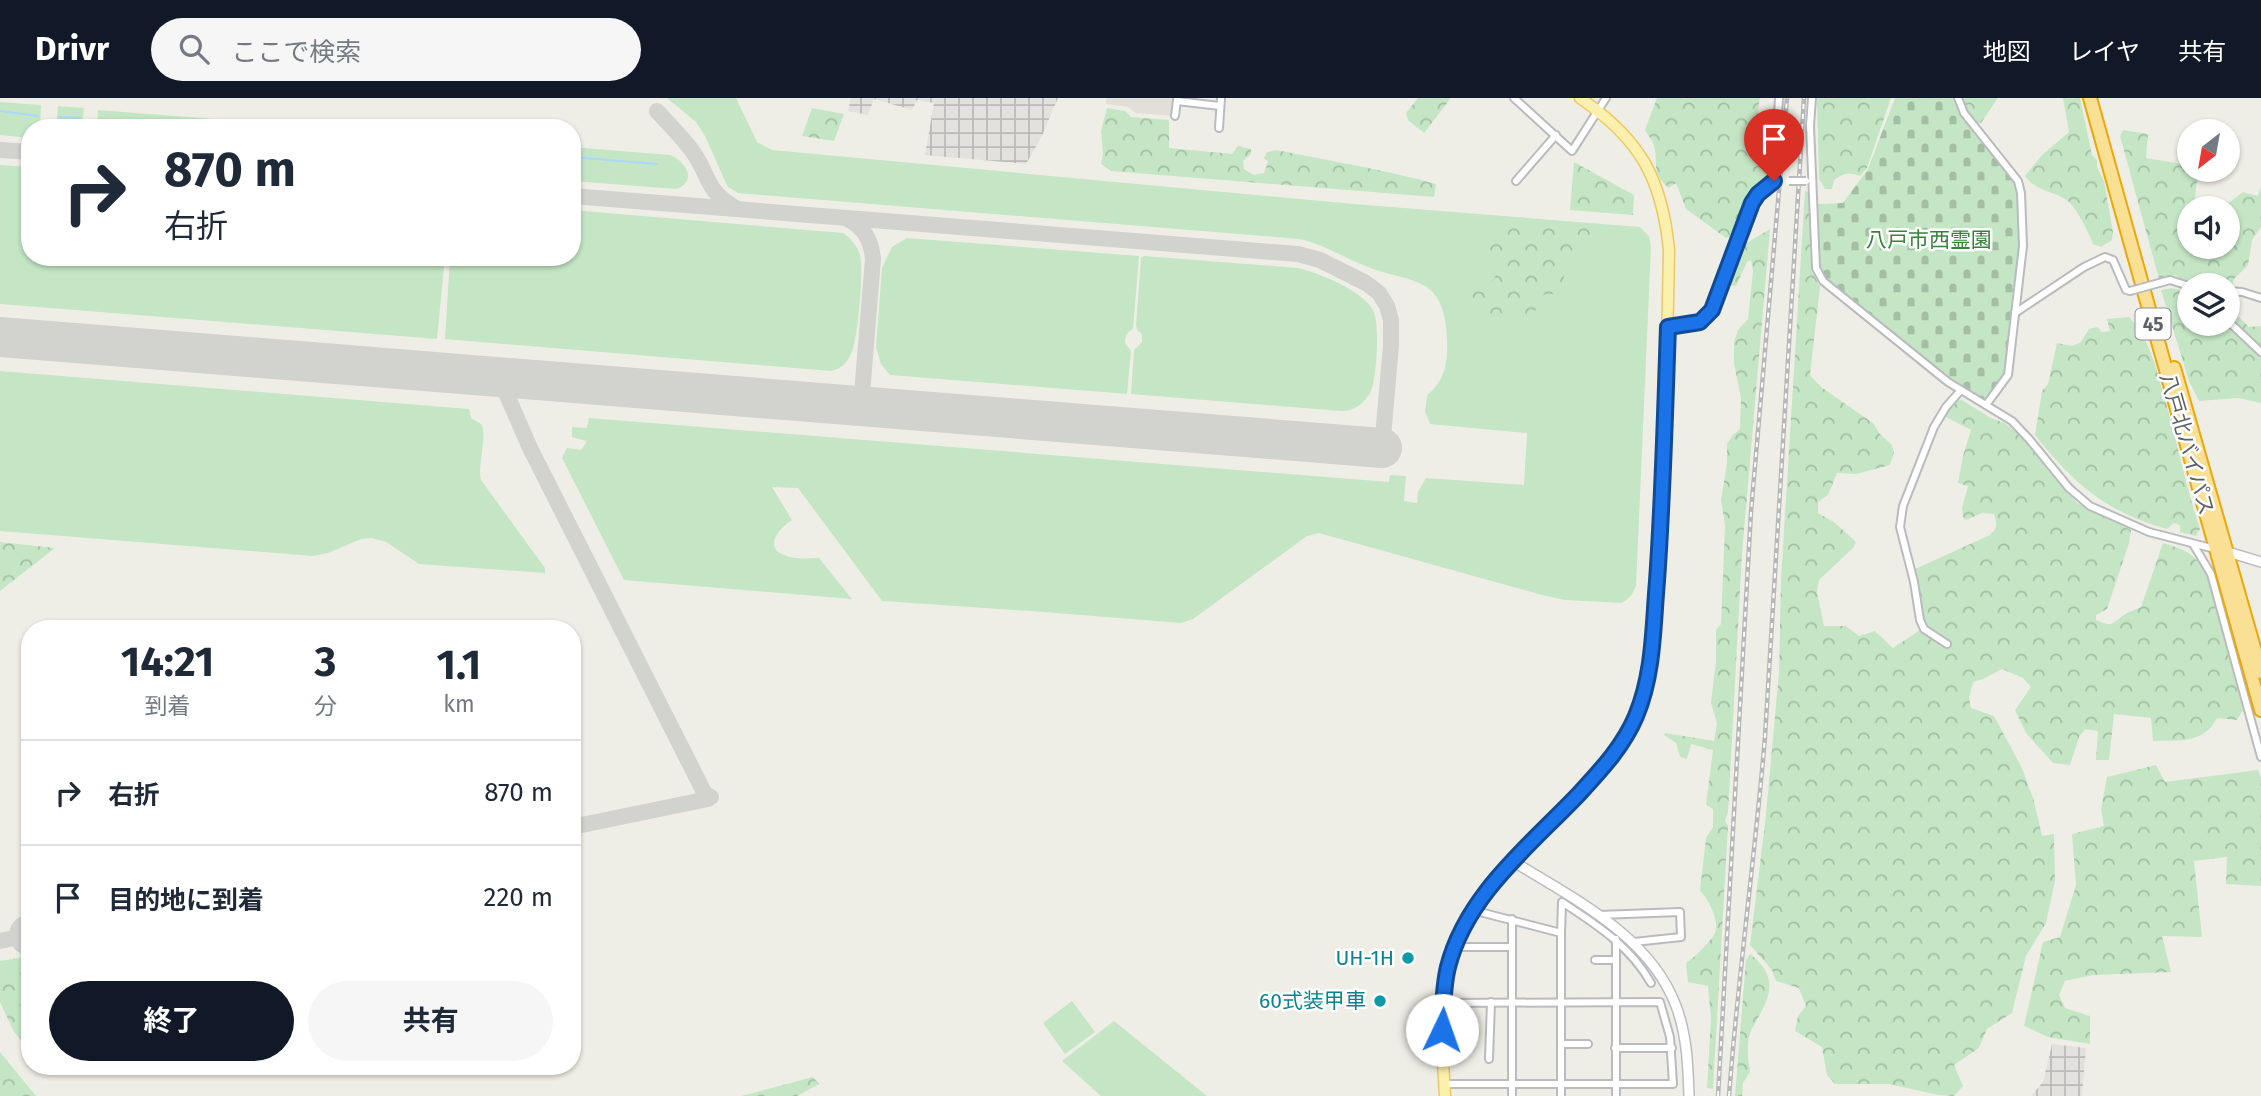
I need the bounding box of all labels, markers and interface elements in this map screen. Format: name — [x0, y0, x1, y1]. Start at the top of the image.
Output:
search box — [151, 18, 641, 81]
text: Drivr — [35, 29, 109, 69]
icon: search — [175, 30, 213, 68]
text: ここで検索 — [231, 37, 361, 68]
text: 地図 — [1983, 38, 2031, 66]
text: レイヤ — [2069, 38, 2140, 66]
text: 共有 — [2178, 38, 2226, 66]
pin — [1744, 109, 1804, 181]
north arrow — [2177, 119, 2240, 182]
map controls — [2177, 119, 2240, 336]
icon: arrive — [1755, 120, 1793, 158]
text: 870 m — [164, 140, 296, 199]
icon: right — [49, 147, 140, 238]
button: sound — [2177, 196, 2240, 259]
text: 右折 — [164, 207, 228, 245]
park label: 八戸市西霊園 — [1866, 227, 1992, 253]
button: layers — [2177, 273, 2240, 336]
road number: 45 — [2136, 308, 2170, 340]
street label: 八戸北バイパス — [2154, 370, 2220, 518]
text: 14:21 — [121, 637, 214, 687]
text: 3 — [314, 637, 336, 687]
text: 1.1 — [437, 640, 481, 690]
text: km — [443, 690, 475, 718]
text: 到着 — [144, 692, 190, 720]
text: 分 — [314, 692, 337, 720]
icon: right — [49, 774, 87, 812]
text: 870 m — [484, 777, 553, 808]
text: 右折 — [108, 780, 160, 811]
icon: arrive — [49, 879, 87, 917]
text: 220 m — [484, 882, 553, 913]
text: 目的地に到着 — [108, 885, 264, 916]
place label: UH-1H — [1335, 945, 1394, 971]
marker: UH-1H — [1400, 950, 1416, 966]
button: 終了 — [49, 981, 294, 1061]
button: 共有 — [308, 981, 553, 1061]
place label: 60式装甲車 — [1259, 988, 1366, 1014]
marker: 60式装甲車 — [1372, 993, 1388, 1009]
position arrow — [1405, 993, 1479, 1067]

